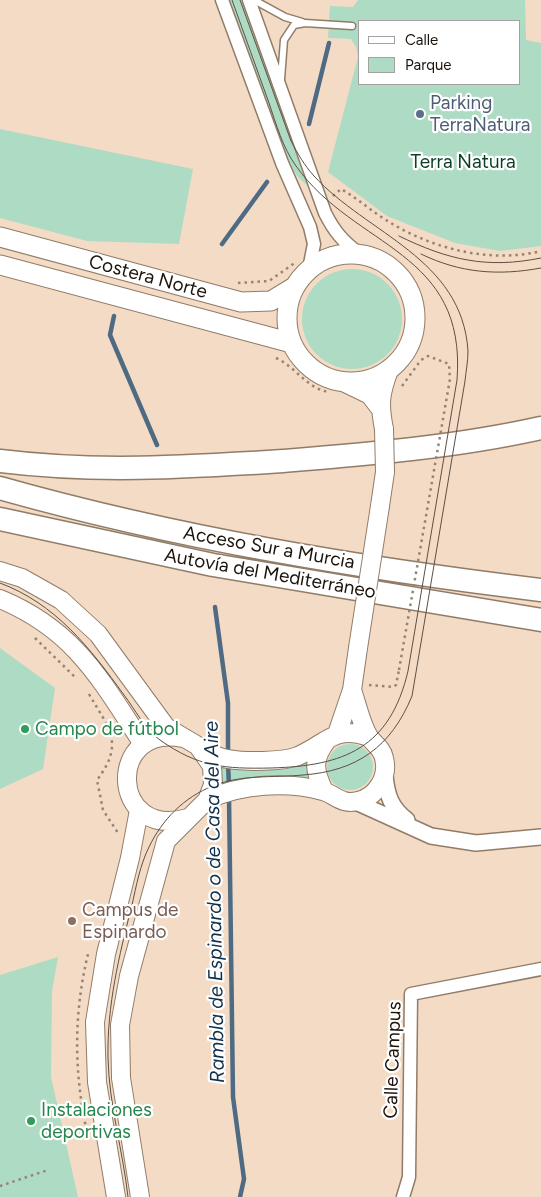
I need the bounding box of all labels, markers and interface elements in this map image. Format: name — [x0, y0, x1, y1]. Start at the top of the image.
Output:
legend — [358, 20, 521, 85]
text: Calle — [405, 31, 438, 49]
text: Parque — [405, 56, 452, 74]
place label: Parking TerraNatura — [430, 92, 531, 136]
marker: Parking TerraNatura — [414, 108, 426, 120]
park label: Terra Natura — [410, 151, 516, 173]
street label: Costera Norte — [86, 250, 210, 304]
street label: Acceso Sur a Murcia — [182, 522, 356, 574]
street label: Autovía del Mediterráneo — [162, 544, 378, 604]
place label: Campo de fútbol — [35, 718, 179, 740]
water label: Rambla de Espinardo o de Casa del Aire — [200, 721, 230, 1083]
marker: Campo de fútbol — [19, 723, 31, 735]
place label: Campus de Espinardo — [82, 899, 178, 943]
marker: Campus de Espinardo — [66, 915, 78, 927]
street label: Calle Campus — [380, 1001, 406, 1119]
place label: Instalaciones deportivas — [41, 1099, 152, 1143]
marker: Instalaciones deportivas — [25, 1115, 37, 1127]

